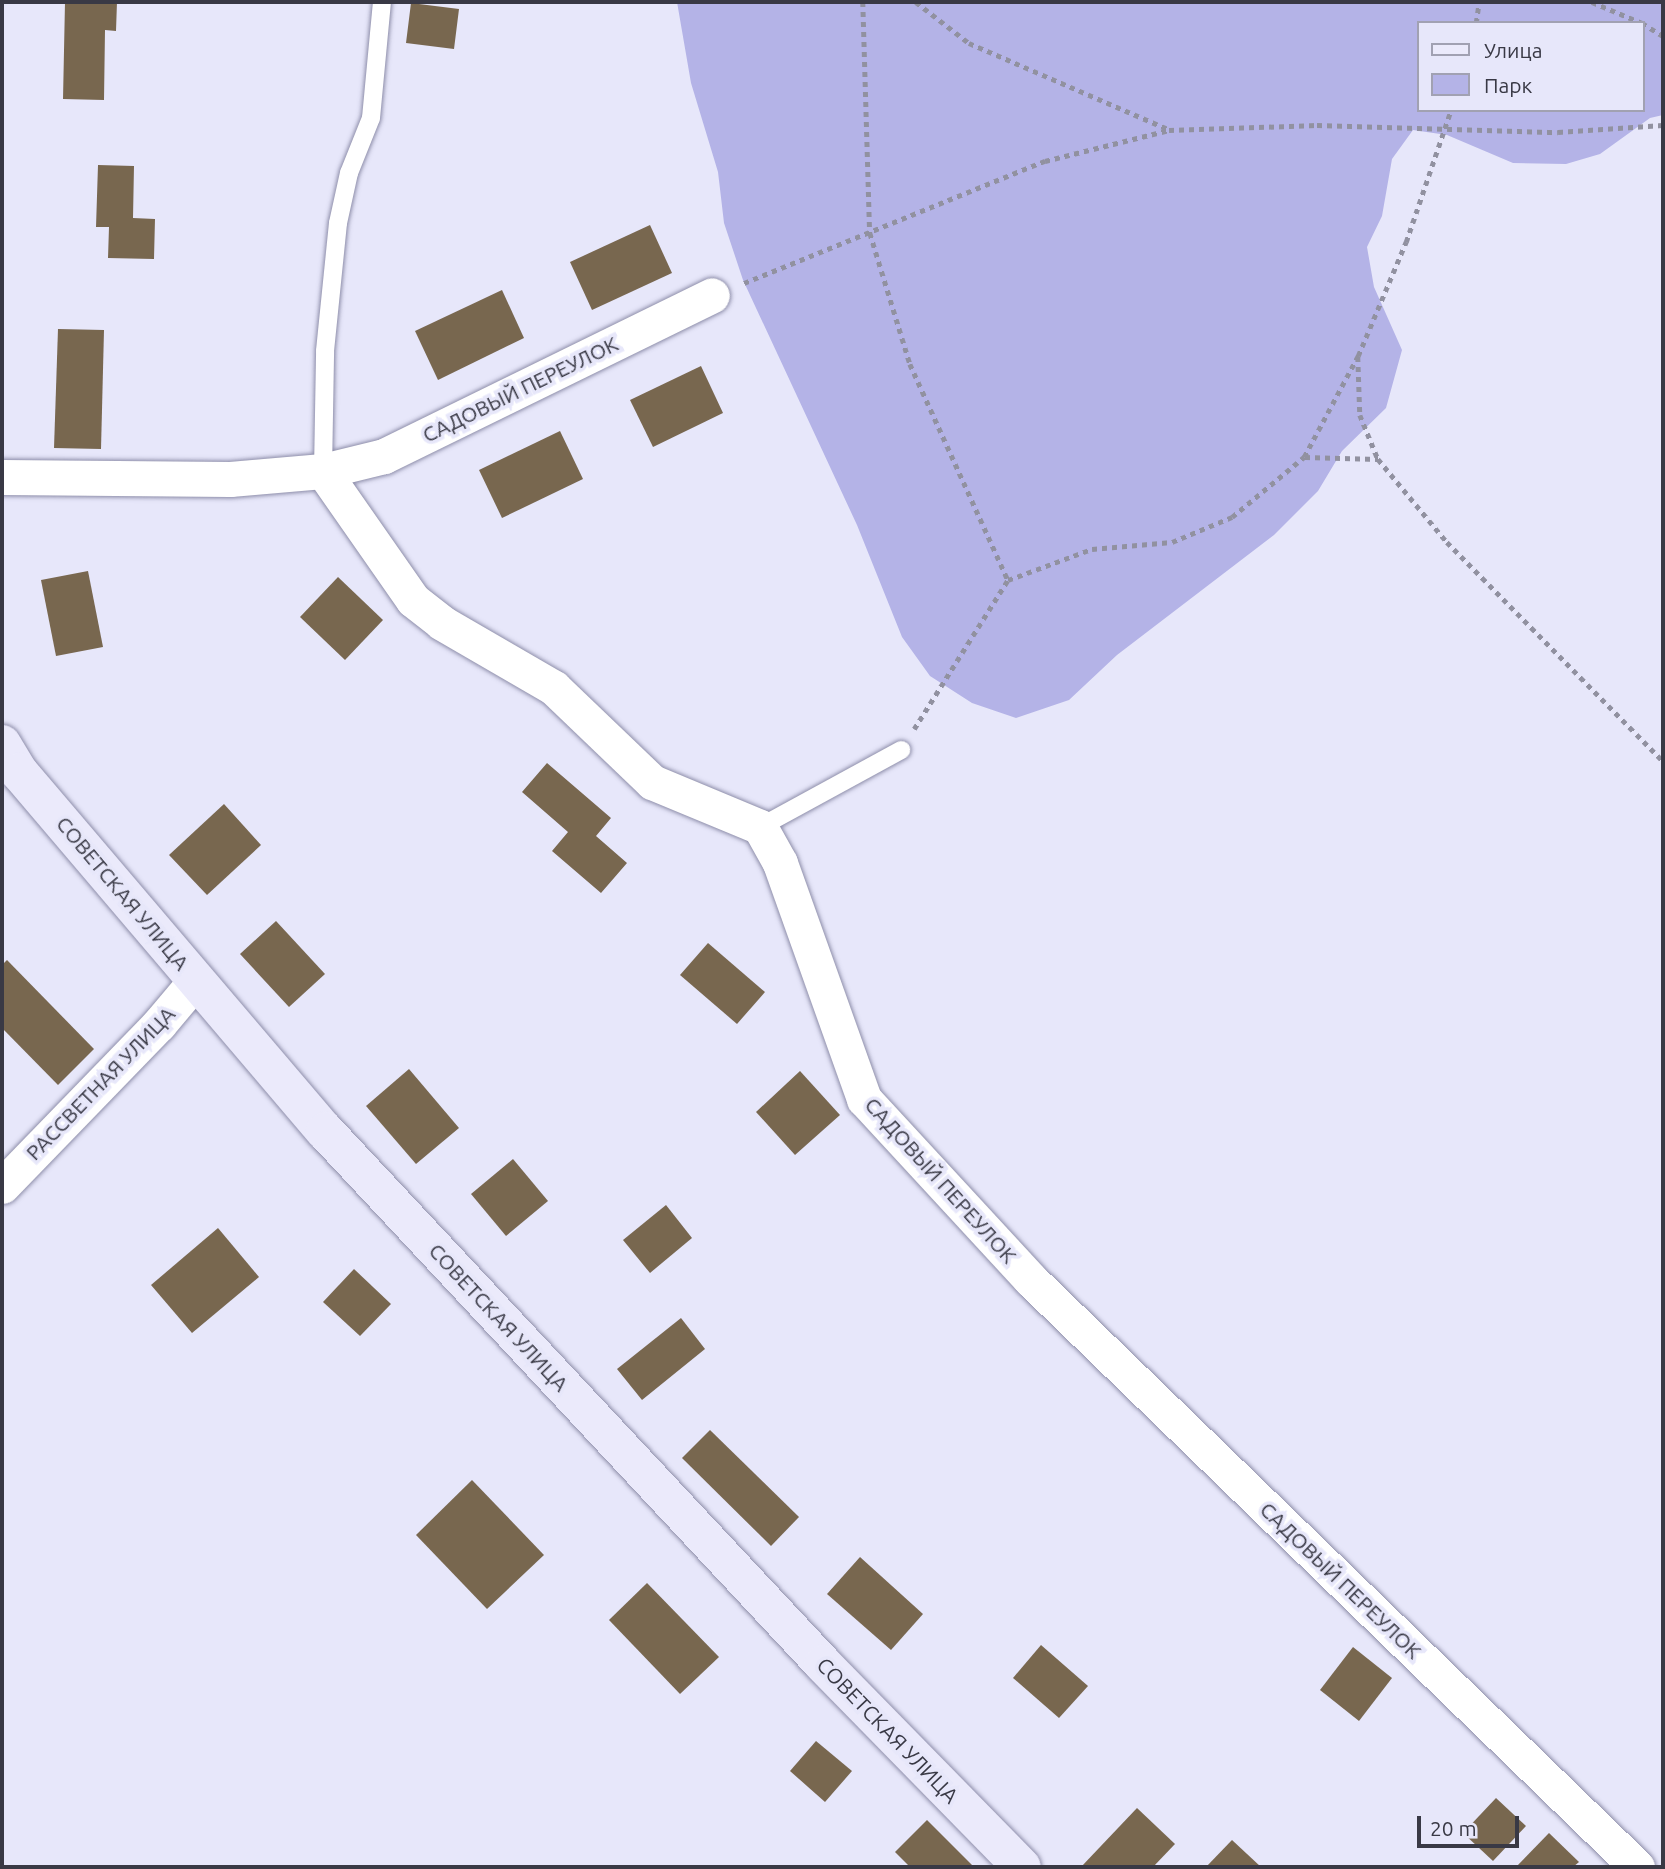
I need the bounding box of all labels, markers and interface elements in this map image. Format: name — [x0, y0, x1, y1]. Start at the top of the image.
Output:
legend — [1416, 21, 1644, 112]
text: Улица — [1484, 38, 1542, 62]
text: Парк — [1484, 73, 1532, 97]
street label: САДОВЫЙ ПЕРЕУЛОК — [418, 331, 622, 447]
street label: СОВЕТСКАЯ УЛИЦА — [51, 811, 195, 975]
street label: РАССВЕТНАЯ УЛИЦА — [20, 1001, 180, 1165]
street label: САДОВЫЙ ПЕРЕУЛОК — [860, 1092, 1022, 1268]
street label: СОВЕТСКАЯ УЛИЦА — [424, 1238, 574, 1396]
street label: САДОВЫЙ ПЕРЕУЛОК — [1255, 1497, 1427, 1663]
street label: СОВЕТСКАЯ УЛИЦА — [812, 1652, 964, 1808]
scale bar — [1420, 1802, 1522, 1846]
text: 20 m — [1430, 1816, 1477, 1840]

